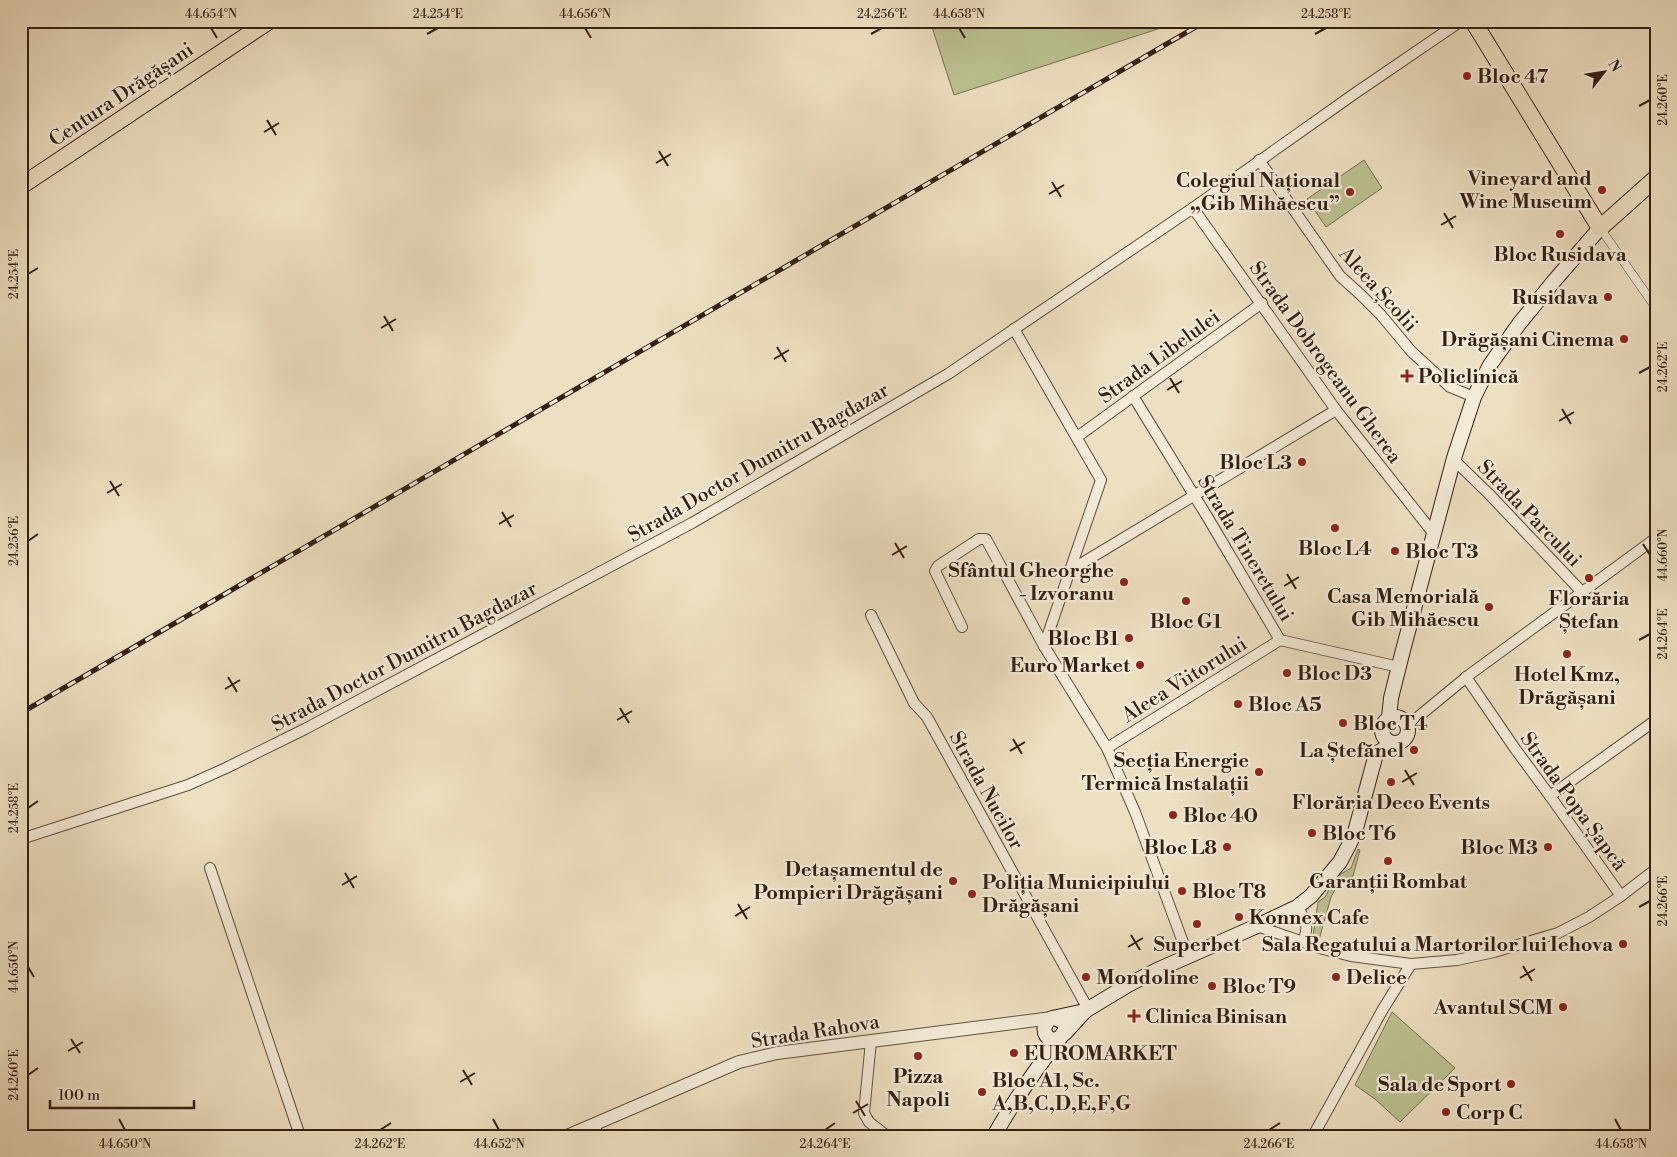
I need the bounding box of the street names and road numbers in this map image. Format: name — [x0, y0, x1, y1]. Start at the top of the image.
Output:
street label: Centura Drăgășani — [45, 37, 199, 153]
street label: Aleea Școlii — [1332, 241, 1423, 338]
street label: Strada Dobrogeanu Gherea — [1243, 257, 1407, 470]
street label: Strada Libelulei — [1094, 305, 1226, 410]
street label: Strada Doctor Dumitru Bagdazar — [624, 378, 894, 549]
street label: Strada Parcului — [1472, 455, 1587, 573]
street label: Strada Tineretului — [1191, 471, 1298, 627]
street label: Strada Doctor Dumitru Bagdazar — [267, 576, 542, 738]
street label: Aleea Viitorului — [1117, 632, 1252, 729]
street label: Strada Nucilor — [943, 727, 1029, 855]
street label: Strada Popa Șapcă — [1514, 728, 1632, 877]
street label: Strada Rahova — [749, 1010, 882, 1055]

